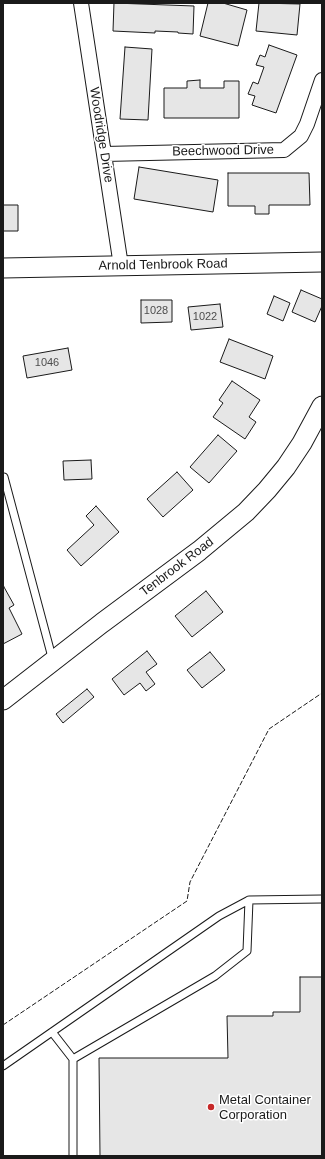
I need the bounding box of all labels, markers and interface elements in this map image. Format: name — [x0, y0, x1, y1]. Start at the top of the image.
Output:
street label: Woodridge Drive — [86, 86, 116, 184]
street label: Beechwood Drive — [172, 142, 274, 160]
street label: Arnold Tenbrook Road — [98, 256, 228, 274]
house number: 1028 — [144, 304, 168, 318]
house number: 1022 — [193, 310, 217, 324]
house number: 1046 — [35, 356, 59, 370]
street label: Tenbrook Road — [137, 534, 217, 600]
place label: Metal Container Corporation — [219, 1092, 311, 1123]
marker: Metal Container Corporation — [206, 1102, 216, 1112]

